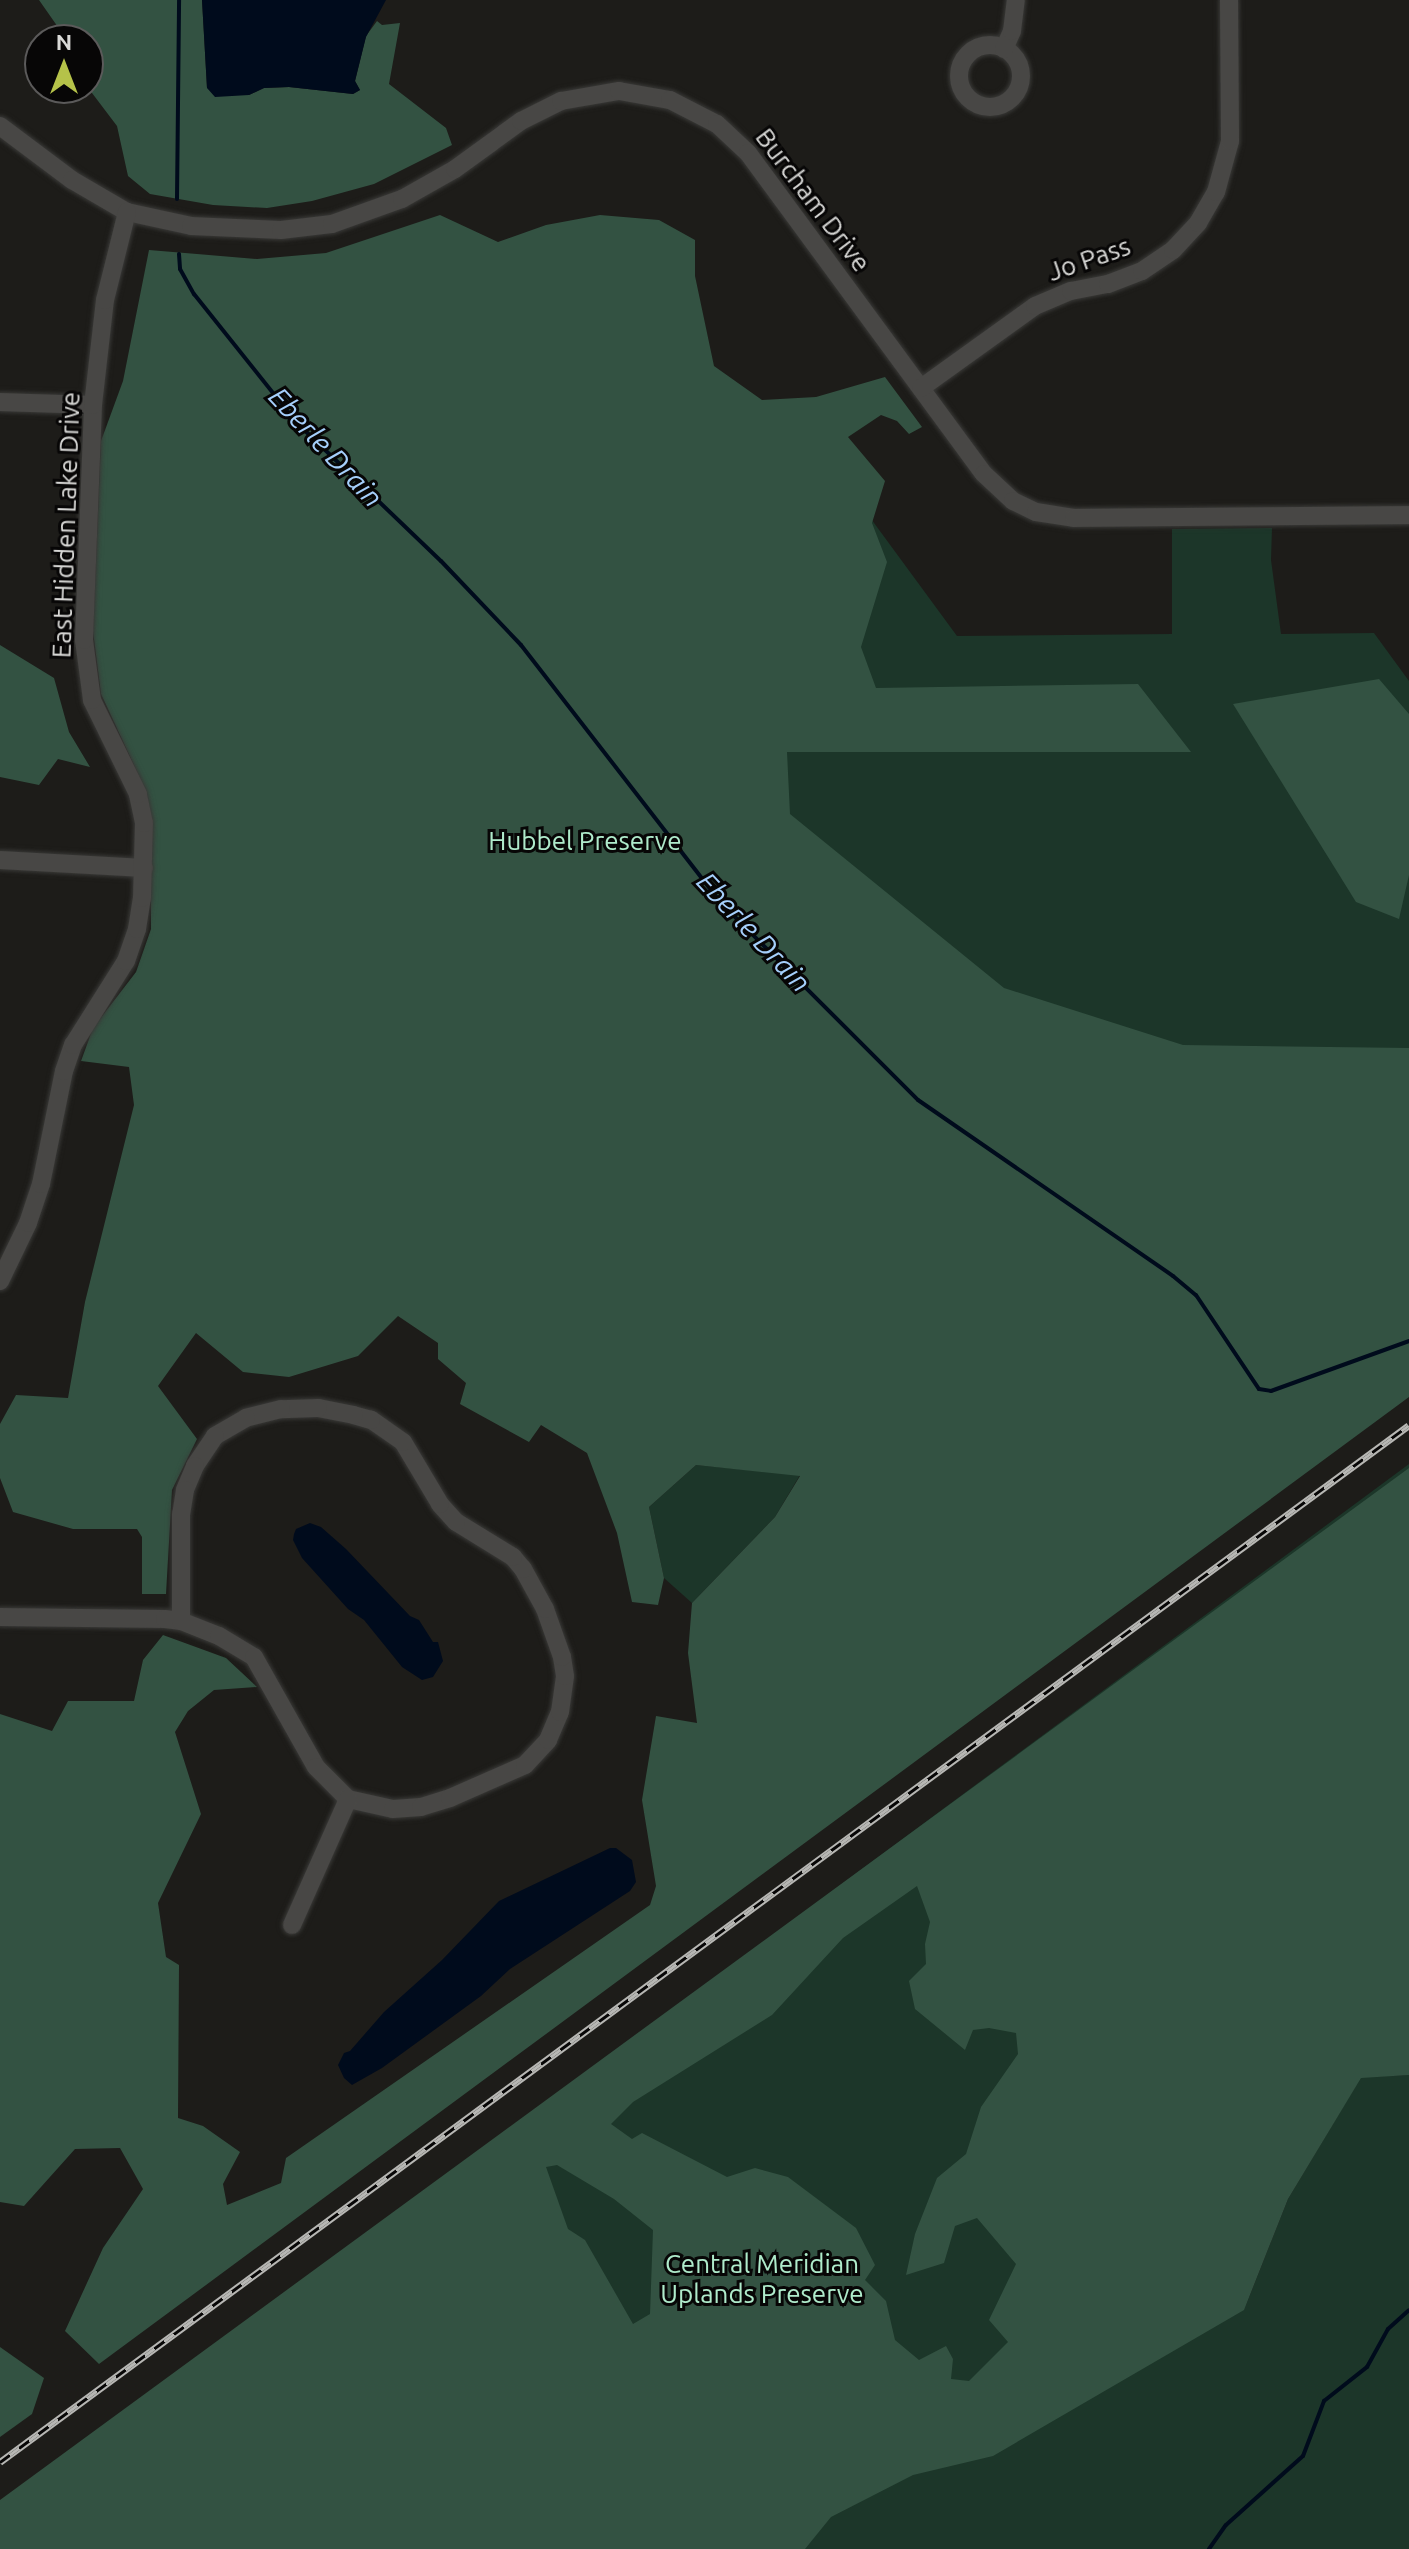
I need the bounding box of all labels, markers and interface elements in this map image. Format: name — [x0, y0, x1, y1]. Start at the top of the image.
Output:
north arrow — [24, 24, 104, 104]
text: N — [56, 29, 72, 54]
street label: Burcham Drive — [749, 122, 877, 278]
street label: Jo Pass — [1044, 230, 1134, 288]
water label: Eberle Drain — [262, 380, 390, 514]
street label: East Hidden Lake Drive — [46, 391, 86, 659]
park label: Hubbel Preserve — [488, 825, 682, 857]
water label: Eberle Drain — [690, 865, 818, 999]
park label: Central Meridian Uplands Preserve — [660, 2248, 864, 2310]

